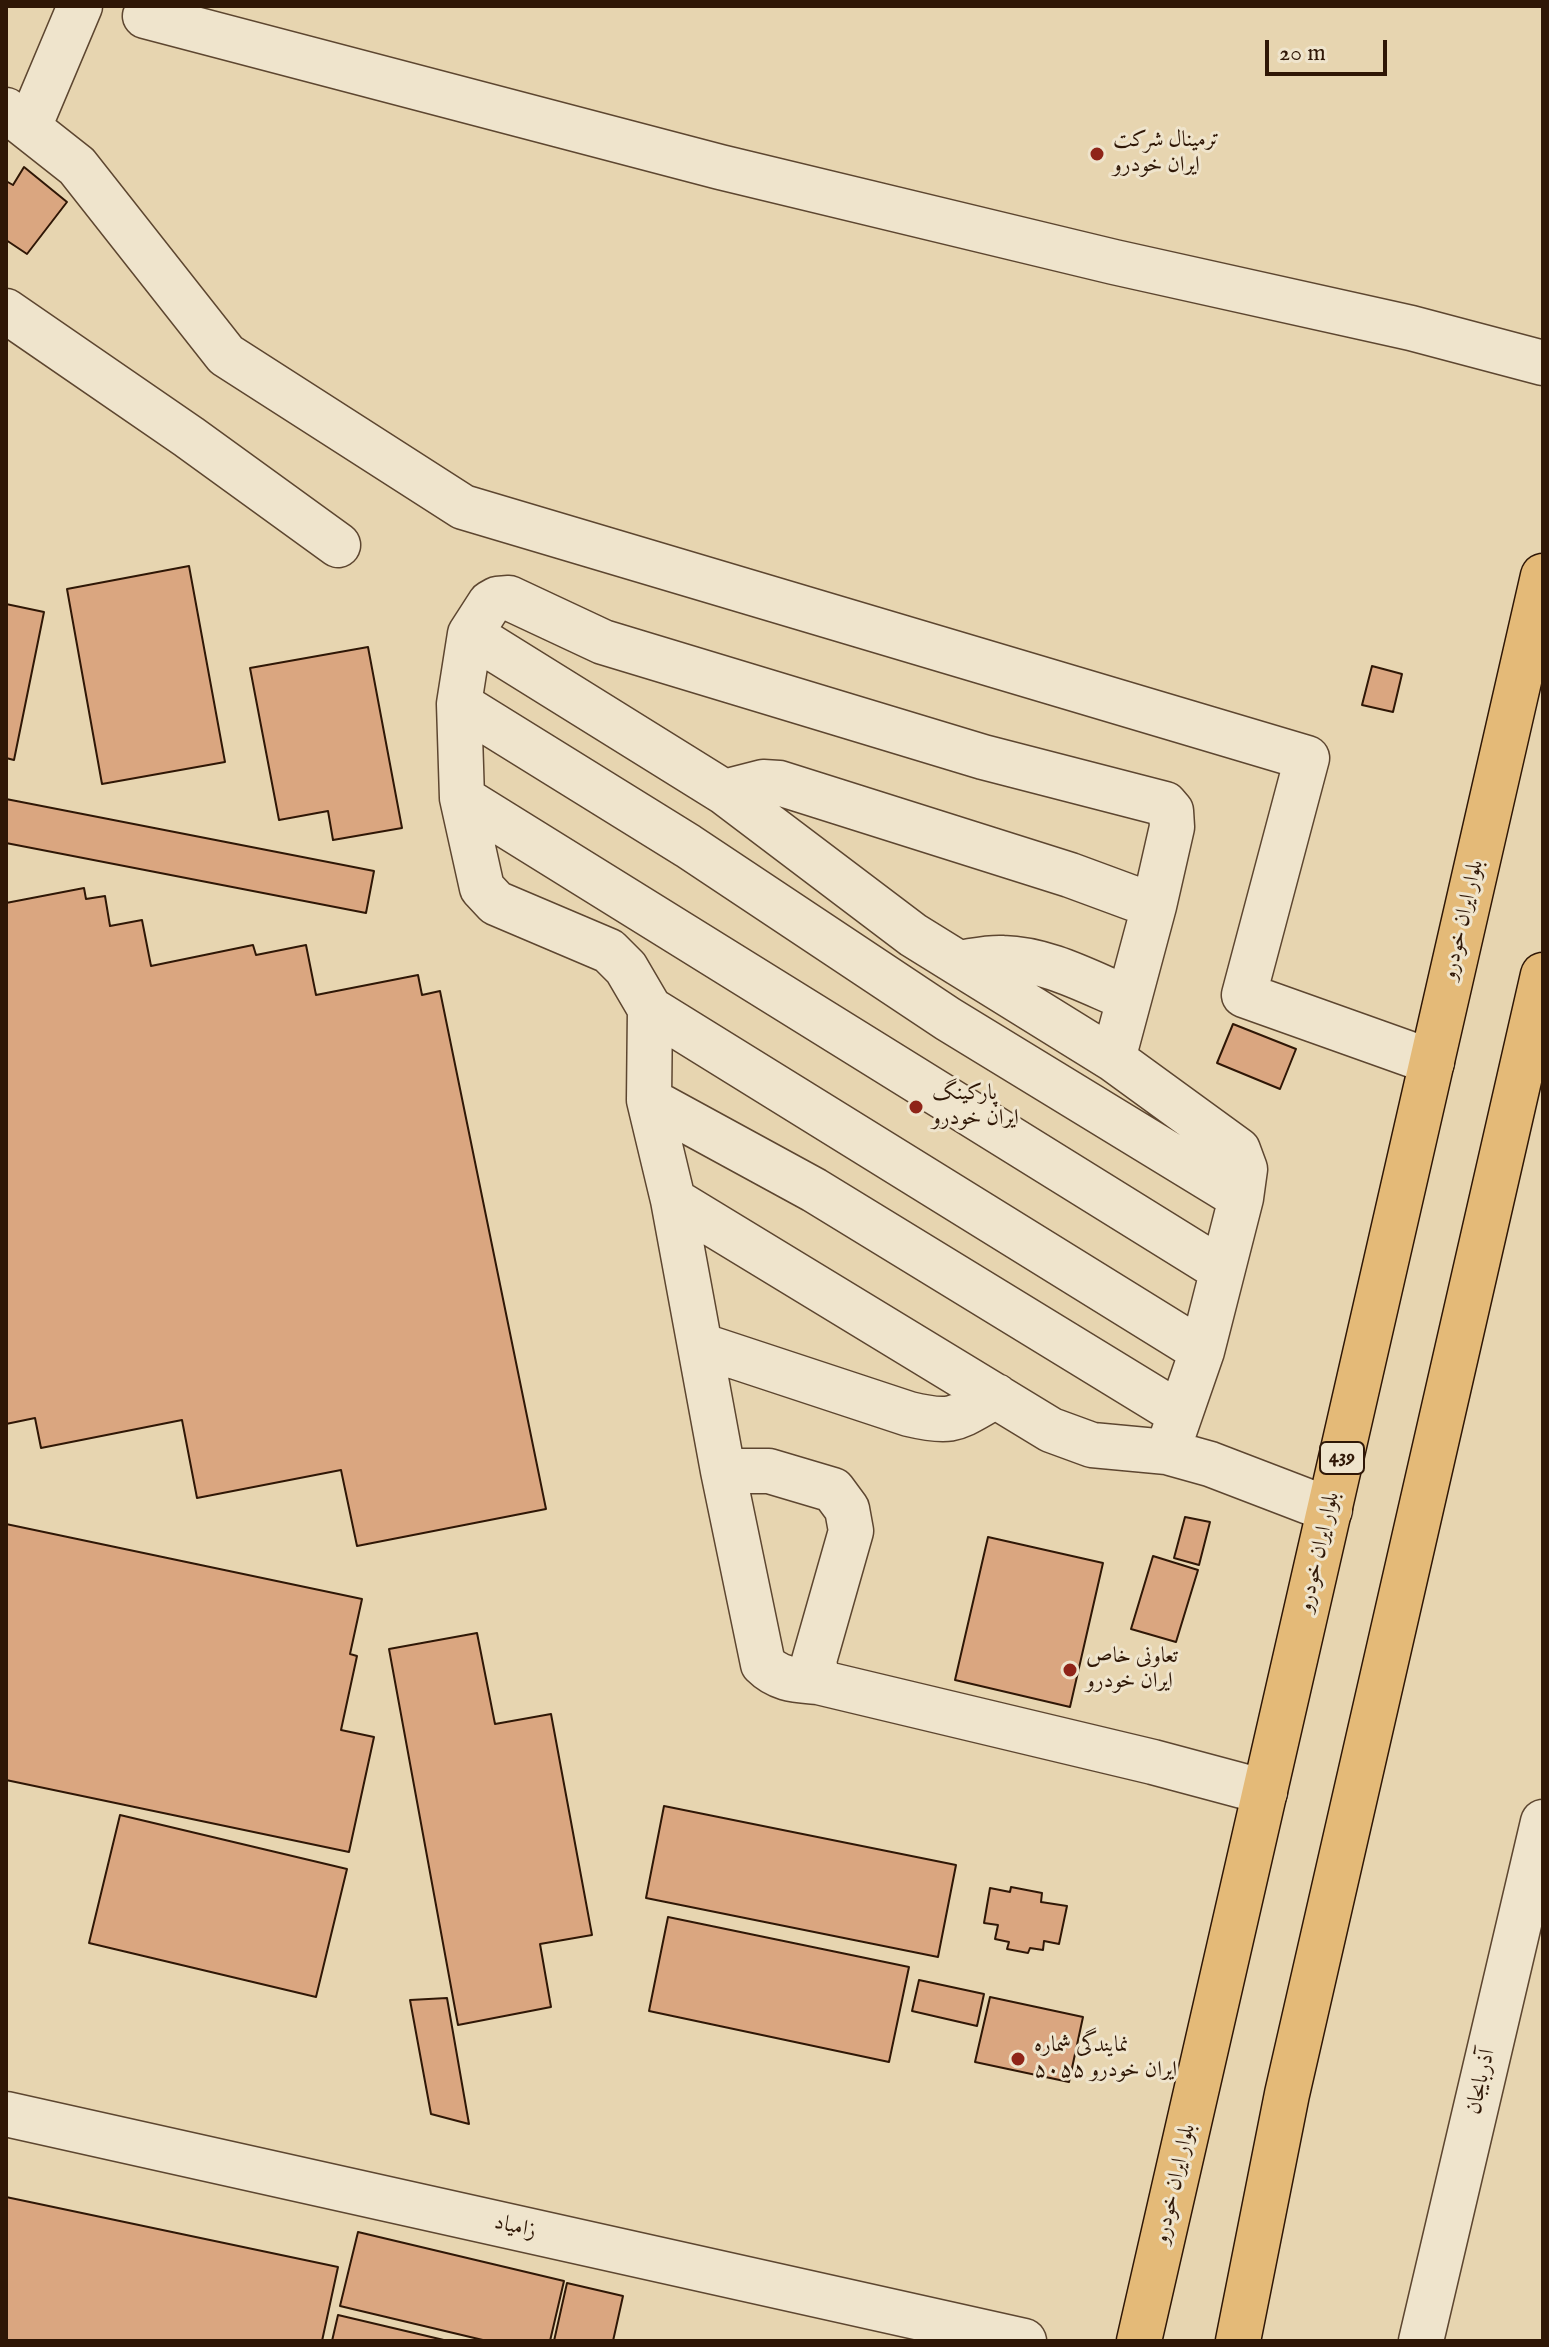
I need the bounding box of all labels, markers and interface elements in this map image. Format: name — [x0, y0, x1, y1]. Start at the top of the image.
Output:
scale bar — [1269, 24, 1391, 74]
text: 20 m — [1279, 38, 1326, 69]
place label: ترمینال شرکت ایران خودرو — [1113, 128, 1219, 180]
marker: ترمینال شرکت ایران خودرو — [1088, 145, 1106, 163]
street label: بلوار ایران خودرو — [1437, 858, 1491, 982]
place label: پارکینگ ایران خودرو — [932, 1081, 1019, 1132]
marker: پارکینگ ایران خودرو — [907, 1098, 925, 1116]
road number: 439 — [1320, 1442, 1364, 1474]
street label: بلوار ایران خودرو — [1293, 1490, 1347, 1614]
place label: تعاونی خاص ایران خودرو — [1086, 1644, 1178, 1696]
marker: تعاونی خاص ایران خودرو — [1061, 1661, 1079, 1679]
place label: نمایندگی شماره ۵۰۵۵ ایران خودرو — [1034, 2033, 1177, 2084]
street label: آذربایجان — [1462, 2047, 1502, 2117]
marker: نمایندگی شماره ۵۰۵۵ ایران خودرو — [1009, 2050, 1027, 2068]
street label: بلوار ایران خودرو — [1149, 2122, 1203, 2246]
street label: زامیاد — [491, 2210, 539, 2246]

